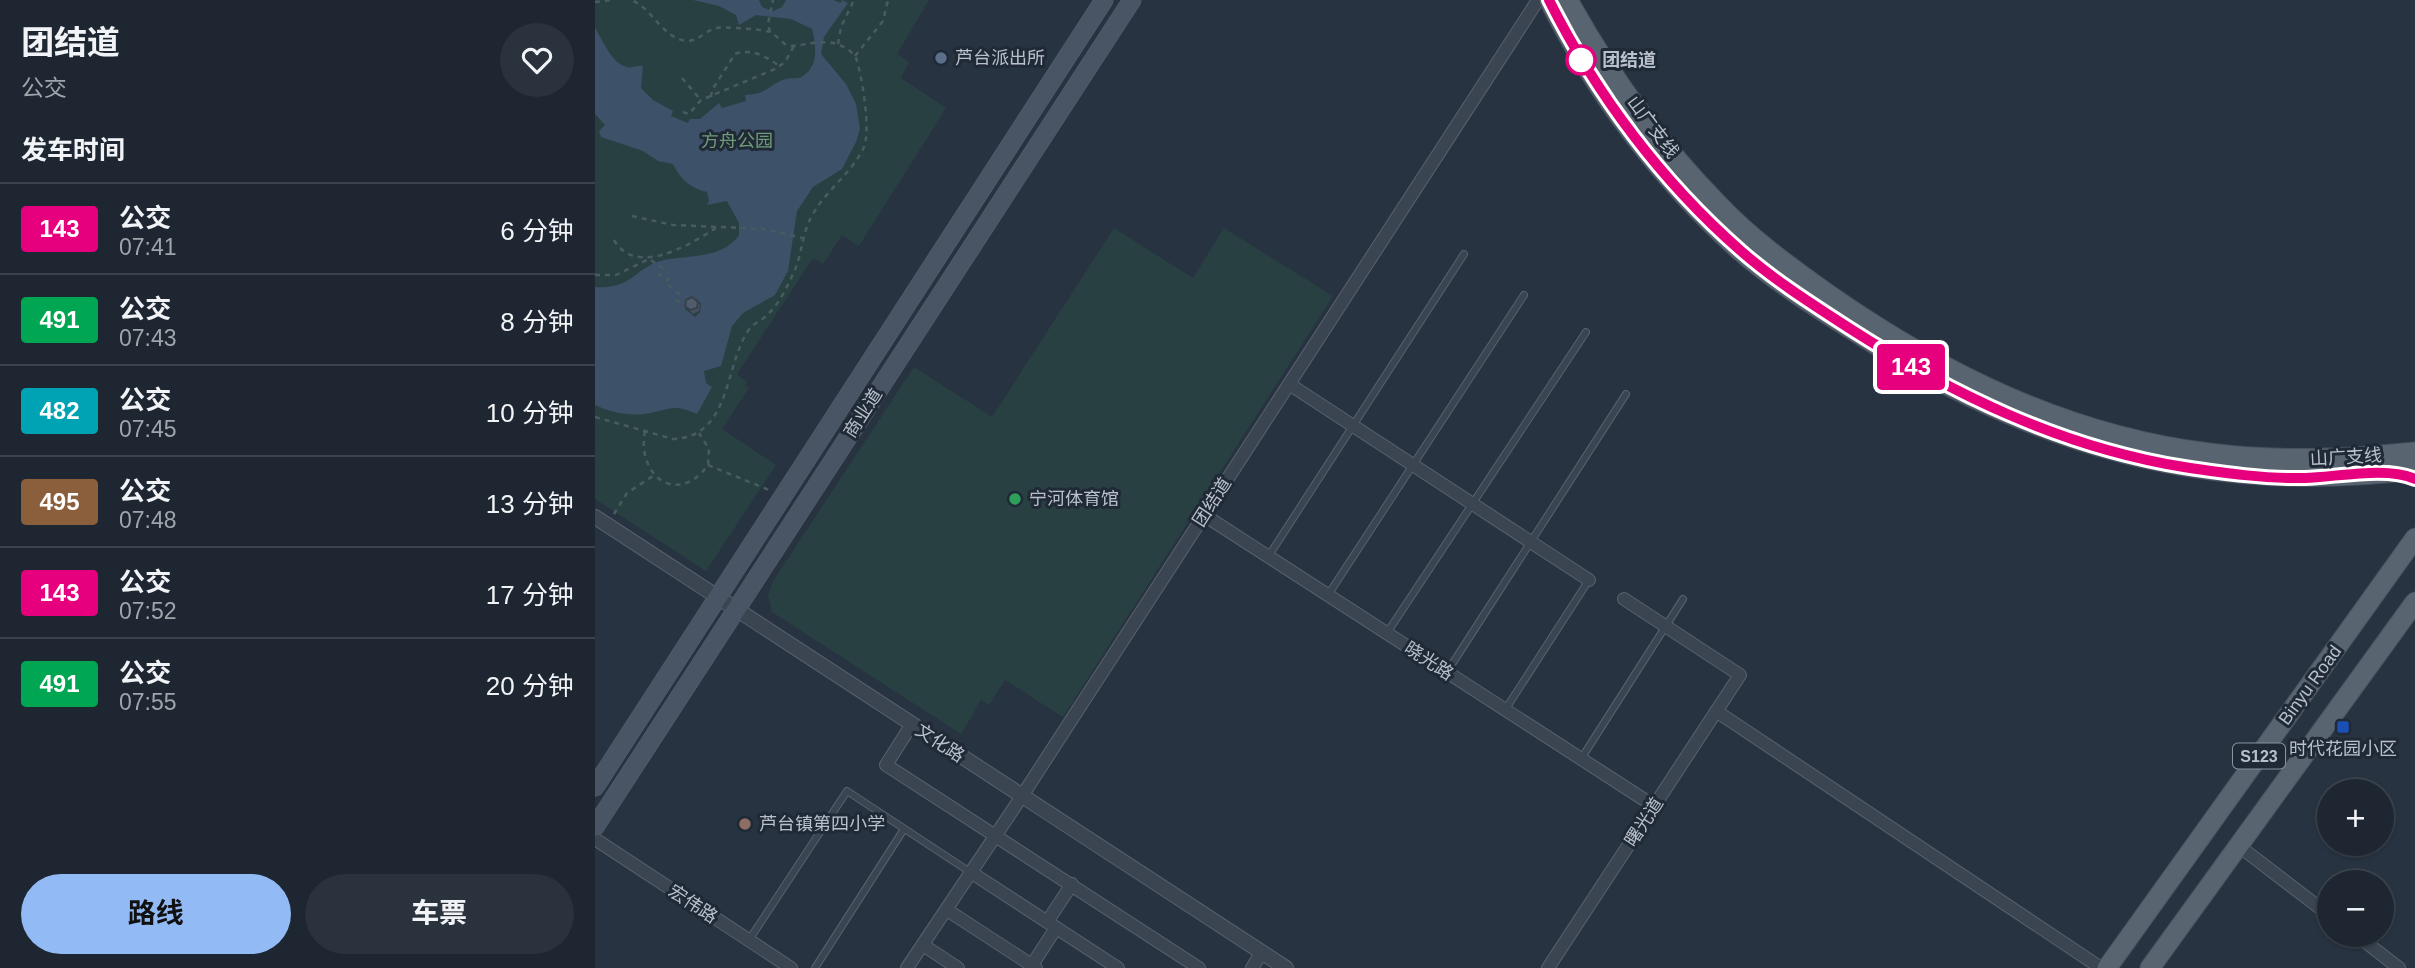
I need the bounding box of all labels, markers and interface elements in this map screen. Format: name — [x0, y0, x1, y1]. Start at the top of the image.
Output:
button: heart — [500, 23, 574, 97]
text: 团结道 — [21, 24, 120, 61]
marker: 团结道 — [1566, 45, 1596, 75]
place label: 芦台派出所 — [955, 48, 1045, 68]
marker: 芦台派出所 — [933, 50, 949, 66]
place label: 团结道 — [1602, 50, 1656, 70]
text: 公交 — [21, 75, 67, 101]
street label: 山广支线 — [1623, 92, 1683, 162]
park label: 方舟公园 — [701, 131, 773, 151]
text: 发车时间 — [21, 135, 125, 165]
text: 公交 — [119, 203, 171, 233]
text: 143 — [39, 215, 80, 242]
text: 6 分钟 — [500, 216, 574, 246]
text: 07:41 — [119, 234, 177, 260]
text: 公交 — [119, 294, 171, 324]
text: 491 — [39, 306, 80, 333]
text: 8 分钟 — [500, 307, 574, 337]
text: 07:43 — [119, 325, 177, 351]
line badge: 143 — [1871, 344, 1951, 390]
text: 143 — [1891, 353, 1931, 380]
text: 公交 — [119, 385, 171, 415]
street label: 商业道 — [840, 385, 886, 441]
text: 482 — [39, 397, 80, 424]
text: 10 分钟 — [486, 398, 574, 428]
text: 07:45 — [119, 416, 177, 442]
street label: 山广支线 — [2310, 445, 2382, 469]
street label: 团结道 — [1189, 474, 1235, 530]
text: 公交 — [119, 476, 171, 506]
text: 495 — [39, 488, 80, 515]
text: 13 分钟 — [486, 489, 574, 519]
place label: 宁河体育馆 — [1029, 489, 1119, 509]
marker: 宁河体育馆 — [1007, 491, 1023, 507]
text: 07:48 — [119, 507, 177, 533]
text: 公交 — [119, 567, 171, 597]
text: 143 — [39, 579, 80, 606]
text: 17 分钟 — [486, 580, 574, 610]
text: 07:52 — [119, 598, 177, 624]
street label: 晓光路 — [1401, 638, 1457, 684]
street label: Binyu Road — [2275, 641, 2345, 729]
text: 公交 — [119, 658, 171, 688]
text: 491 — [39, 670, 80, 697]
text: 20 分钟 — [486, 671, 574, 701]
text: 07:55 — [119, 689, 177, 715]
marker: 时代花园小区 — [2335, 719, 2351, 735]
street label: 文化路 — [912, 720, 968, 766]
place label: 时代花园小区 — [2289, 739, 2397, 759]
road number: S123 — [2233, 744, 2285, 768]
map controls — [2317, 779, 2394, 947]
button: + — [2317, 779, 2394, 856]
street label: 曙光道 — [1621, 794, 1667, 850]
place label: 芦台镇第四小学 — [759, 814, 885, 834]
marker: 芦台镇第四小学 — [737, 816, 753, 832]
button: − — [2317, 870, 2394, 947]
button: 路线 — [21, 874, 291, 954]
button: 车票 — [305, 874, 574, 954]
street label: 宏伟路 — [665, 881, 721, 927]

